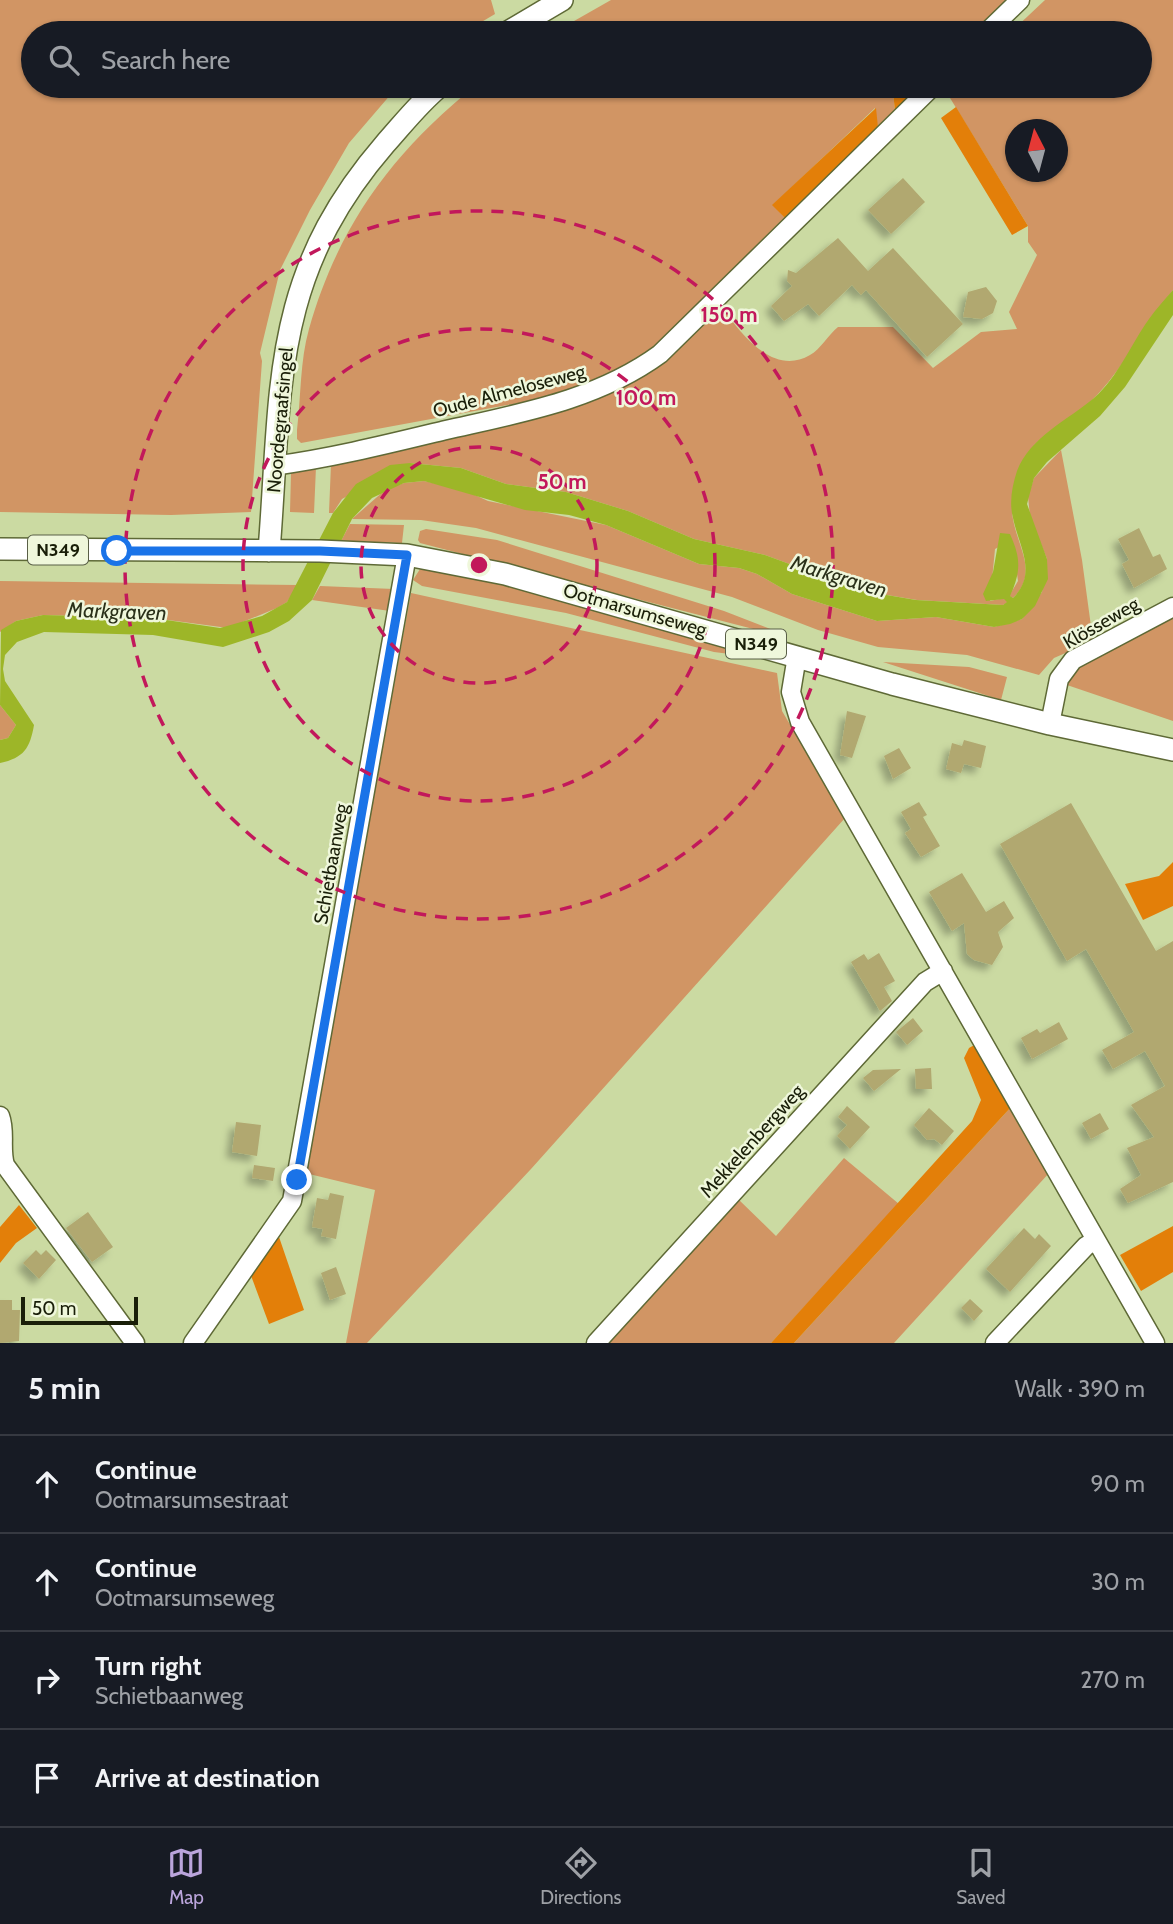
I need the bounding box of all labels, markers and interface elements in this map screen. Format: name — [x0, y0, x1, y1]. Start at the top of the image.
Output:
search box — [21, 21, 1152, 98]
icon: search — [45, 41, 83, 79]
text: Search here — [101, 44, 230, 76]
north arrow — [1005, 119, 1068, 182]
text: 150 m — [701, 302, 757, 327]
street label: Noordegraafsingel — [262, 346, 298, 494]
street label: Oude Almeloseweg — [430, 359, 588, 422]
text: 100 m — [616, 385, 676, 410]
text: 50 m — [537, 469, 587, 494]
route start — [101, 535, 132, 566]
road number: N349 — [28, 536, 88, 564]
water label: Markgraven — [787, 549, 890, 602]
centre of rings — [467, 553, 491, 577]
street label: Ootmarsumseweg — [561, 579, 710, 642]
street label: Klösseweg — [1059, 592, 1144, 654]
water label: Markgraven — [66, 597, 167, 625]
road number: N349 — [726, 630, 786, 658]
street label: Schietbaanweg — [309, 801, 353, 926]
street label: Mekkelenbergweg — [695, 1079, 809, 1202]
route end — [281, 1164, 312, 1195]
scale bar — [21, 1294, 138, 1326]
text: 50 m — [32, 1297, 76, 1320]
text: 5 min — [28, 1370, 101, 1407]
text: Walk · 390 m — [1015, 1375, 1145, 1403]
text: Continue — [95, 1454, 197, 1486]
icon: ahead — [28, 1465, 66, 1503]
text: 90 m — [1091, 1470, 1145, 1498]
text: Ootmarsumsestraat — [95, 1486, 288, 1514]
text: Continue — [95, 1552, 197, 1584]
icon: ahead — [28, 1563, 66, 1601]
text: 30 m — [1091, 1568, 1145, 1596]
text: Ootmarsumseweg — [95, 1584, 274, 1612]
text: Turn right — [95, 1650, 201, 1682]
icon: right — [28, 1661, 66, 1699]
text: 270 m — [1080, 1666, 1145, 1694]
text: Schietbaanweg — [95, 1682, 243, 1710]
icon: arrive — [28, 1759, 66, 1797]
text: Arrive at destination — [95, 1762, 320, 1794]
tab: Map — [167, 1844, 205, 1909]
tab: Directions — [540, 1844, 621, 1909]
tab: Saved — [956, 1844, 1006, 1909]

